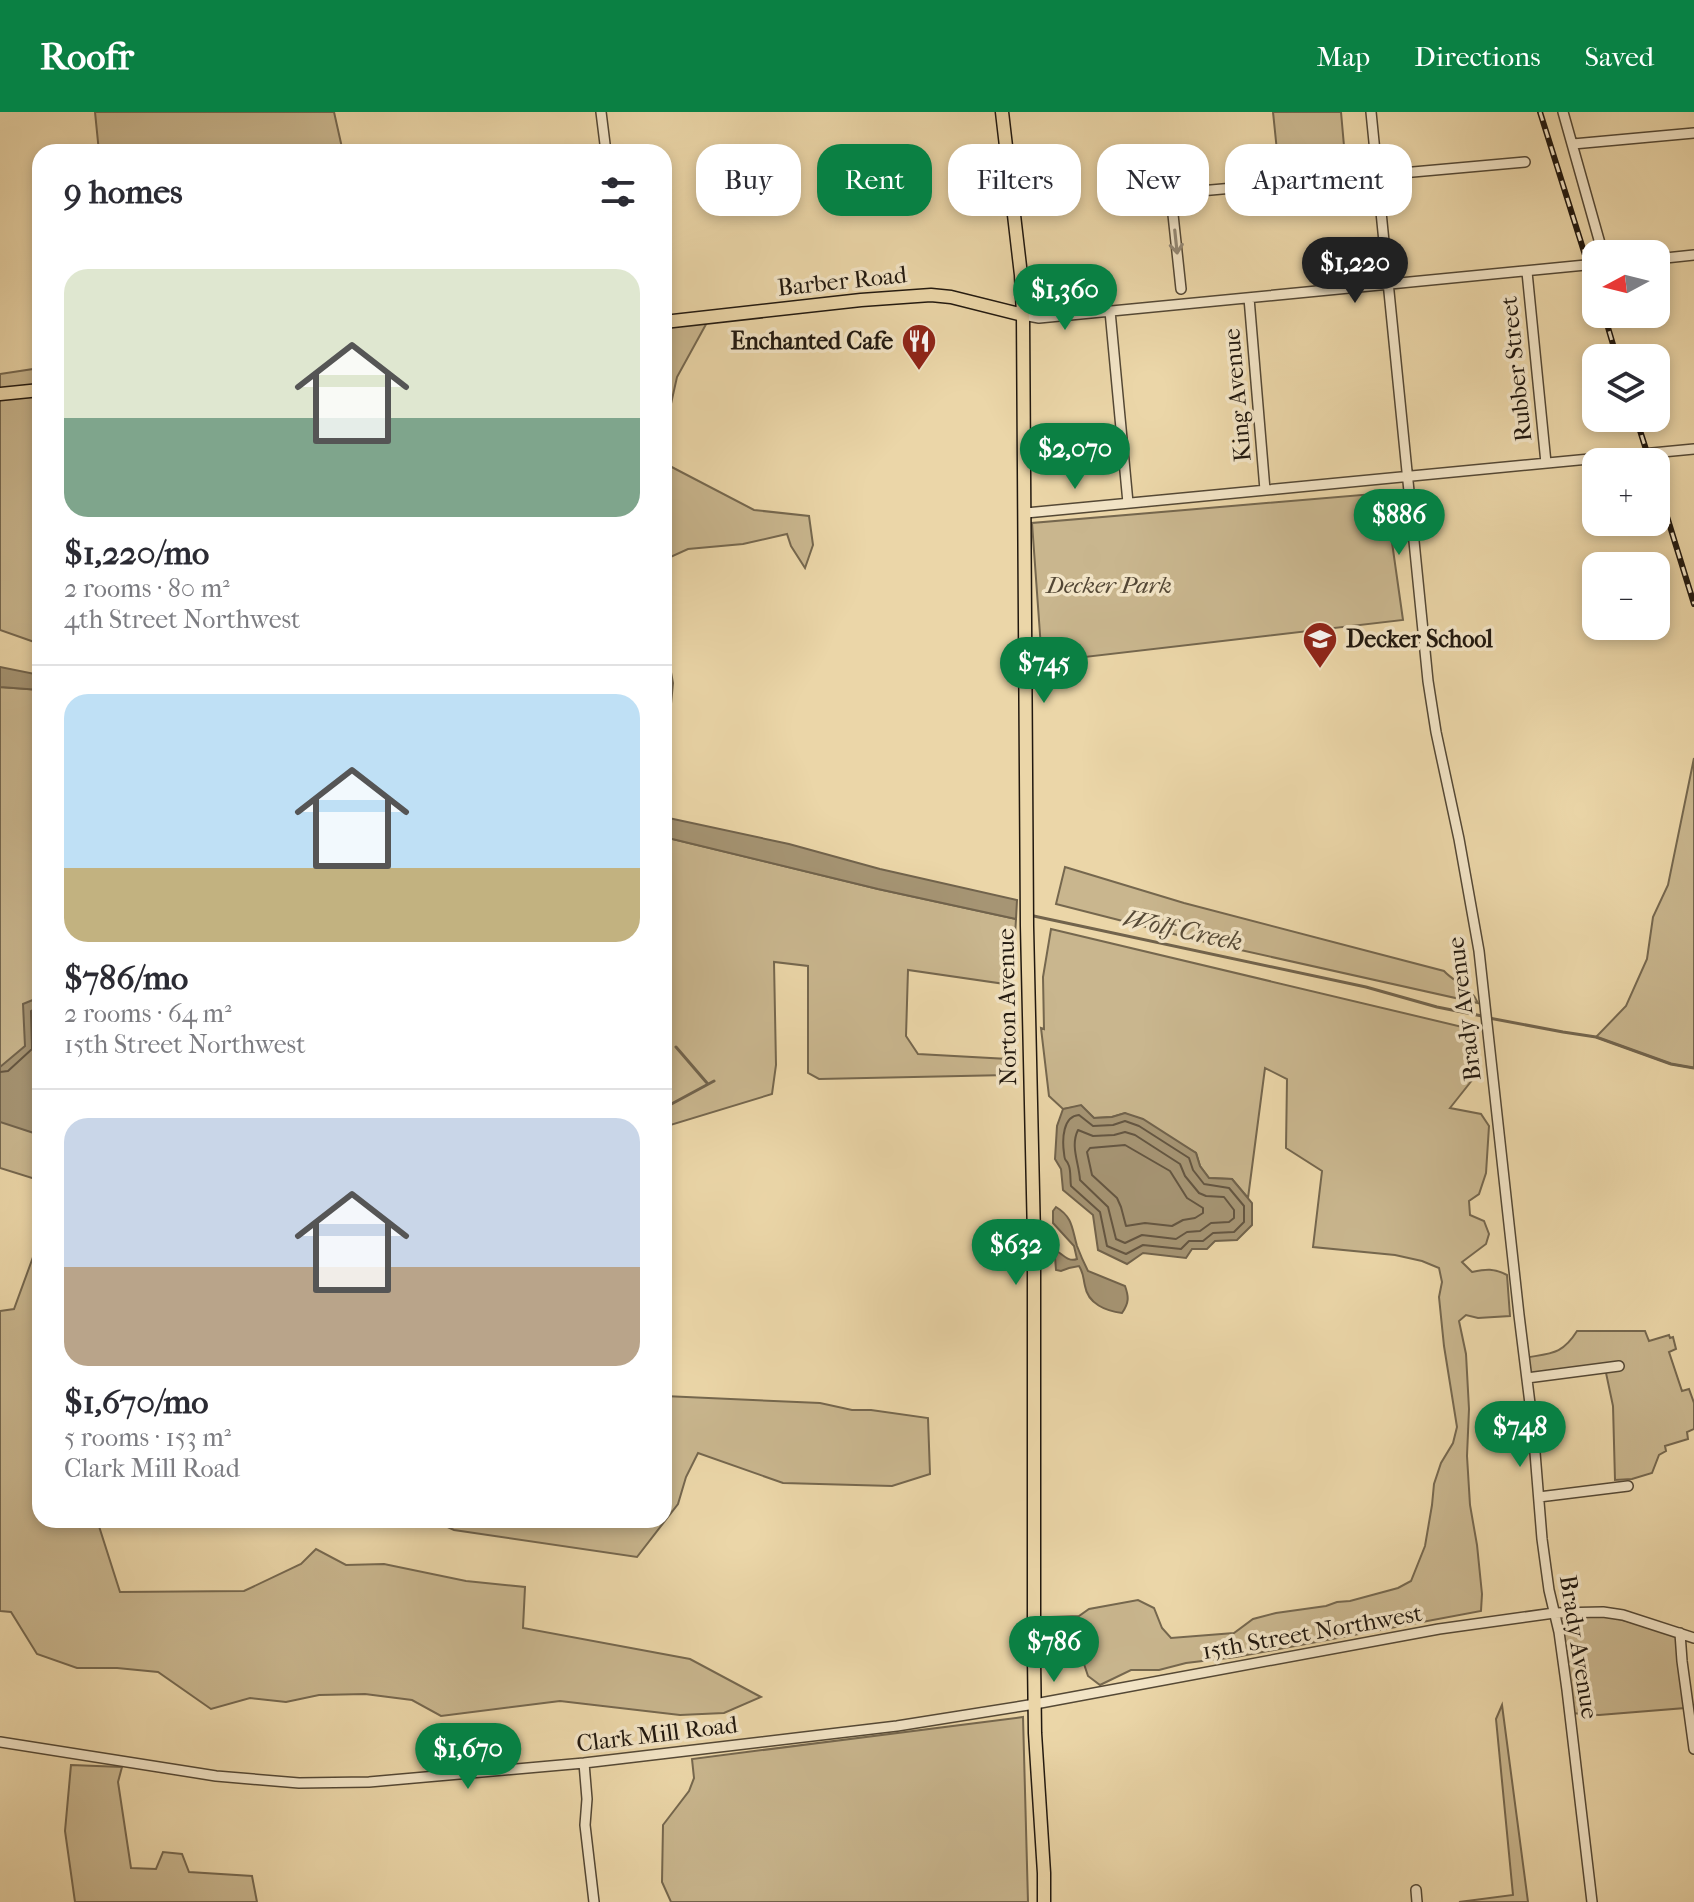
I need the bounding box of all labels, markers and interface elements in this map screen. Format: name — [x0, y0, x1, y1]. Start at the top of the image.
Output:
text: Roofr — [40, 34, 134, 79]
text: Map — [1317, 40, 1370, 73]
text: Directions — [1414, 40, 1541, 73]
text: Saved — [1585, 40, 1654, 73]
chip: Buy — [696, 144, 801, 216]
chip: Rent — [817, 144, 932, 216]
chip: Filters — [948, 144, 1081, 216]
chip: New — [1097, 144, 1209, 216]
chip: Apartment — [1225, 144, 1412, 216]
icon: filters — [596, 170, 640, 214]
text: 9 homes — [64, 172, 183, 212]
one-way arrow — [1168, 229, 1183, 255]
pin: $1,220 — [1290, 237, 1420, 305]
north arrow — [1582, 240, 1670, 328]
map controls — [1582, 240, 1670, 640]
text: $1,220 — [1320, 247, 1390, 278]
street label: Barber Road — [776, 260, 909, 302]
pin: $1,360 — [1000, 264, 1130, 332]
text: $1,360 — [1031, 274, 1099, 305]
street label: Rubber Street — [1494, 294, 1538, 443]
icon: home — [280, 321, 424, 465]
restaurant icon: Enchanted Cafe — [900, 322, 938, 372]
place label: Enchanted Cafe — [730, 327, 893, 355]
street label: King Avenue — [1217, 327, 1257, 463]
button: layers — [1582, 344, 1670, 432]
pin: $2,070 — [1010, 423, 1140, 491]
text: $2,070 — [1038, 433, 1112, 464]
button: + — [1582, 448, 1670, 536]
pin: $886 — [1352, 489, 1446, 557]
text: $886 — [1372, 499, 1426, 530]
text: $1,220/mo — [64, 533, 209, 573]
button: − — [1582, 552, 1670, 640]
park label: Decker Park — [1044, 571, 1172, 599]
text: 2 rooms · 80 m² — [64, 573, 230, 604]
text: 4th Street Northwest — [64, 604, 300, 635]
school or university icon: Decker School — [1301, 620, 1339, 670]
place label: Decker School — [1346, 625, 1493, 653]
pin: $745 — [997, 637, 1091, 705]
text: $745 — [1018, 647, 1070, 678]
icon: home — [280, 746, 424, 890]
water label: Wolf Creek — [1121, 902, 1245, 958]
street label: Norton Avenue — [992, 928, 1022, 1086]
street label: Brady Avenue — [1441, 935, 1487, 1083]
text: $786/mo — [64, 958, 188, 998]
text: 2 rooms · 64 m² — [64, 998, 232, 1029]
text: 15th Street Northwest — [64, 1029, 305, 1060]
icon: home — [280, 1170, 424, 1314]
pin: $632 — [969, 1219, 1063, 1287]
text: $632 — [990, 1229, 1042, 1260]
text: $1,670/mo — [64, 1382, 209, 1422]
pin: $748 — [1473, 1401, 1567, 1469]
text: $748 — [1493, 1411, 1547, 1442]
text: 5 rooms · 153 m² — [64, 1422, 231, 1453]
text: Clark Mill Road — [64, 1453, 240, 1484]
street label: Brady Avenue — [1554, 1573, 1604, 1721]
street label: 15th Street Northwest — [1200, 1599, 1425, 1665]
pin: $786 — [1007, 1616, 1101, 1684]
text: $786 — [1027, 1626, 1081, 1657]
street label: Clark Mill Road — [575, 1710, 740, 1758]
pin: $1,670 — [403, 1723, 533, 1791]
text: $1,670 — [433, 1733, 503, 1764]

